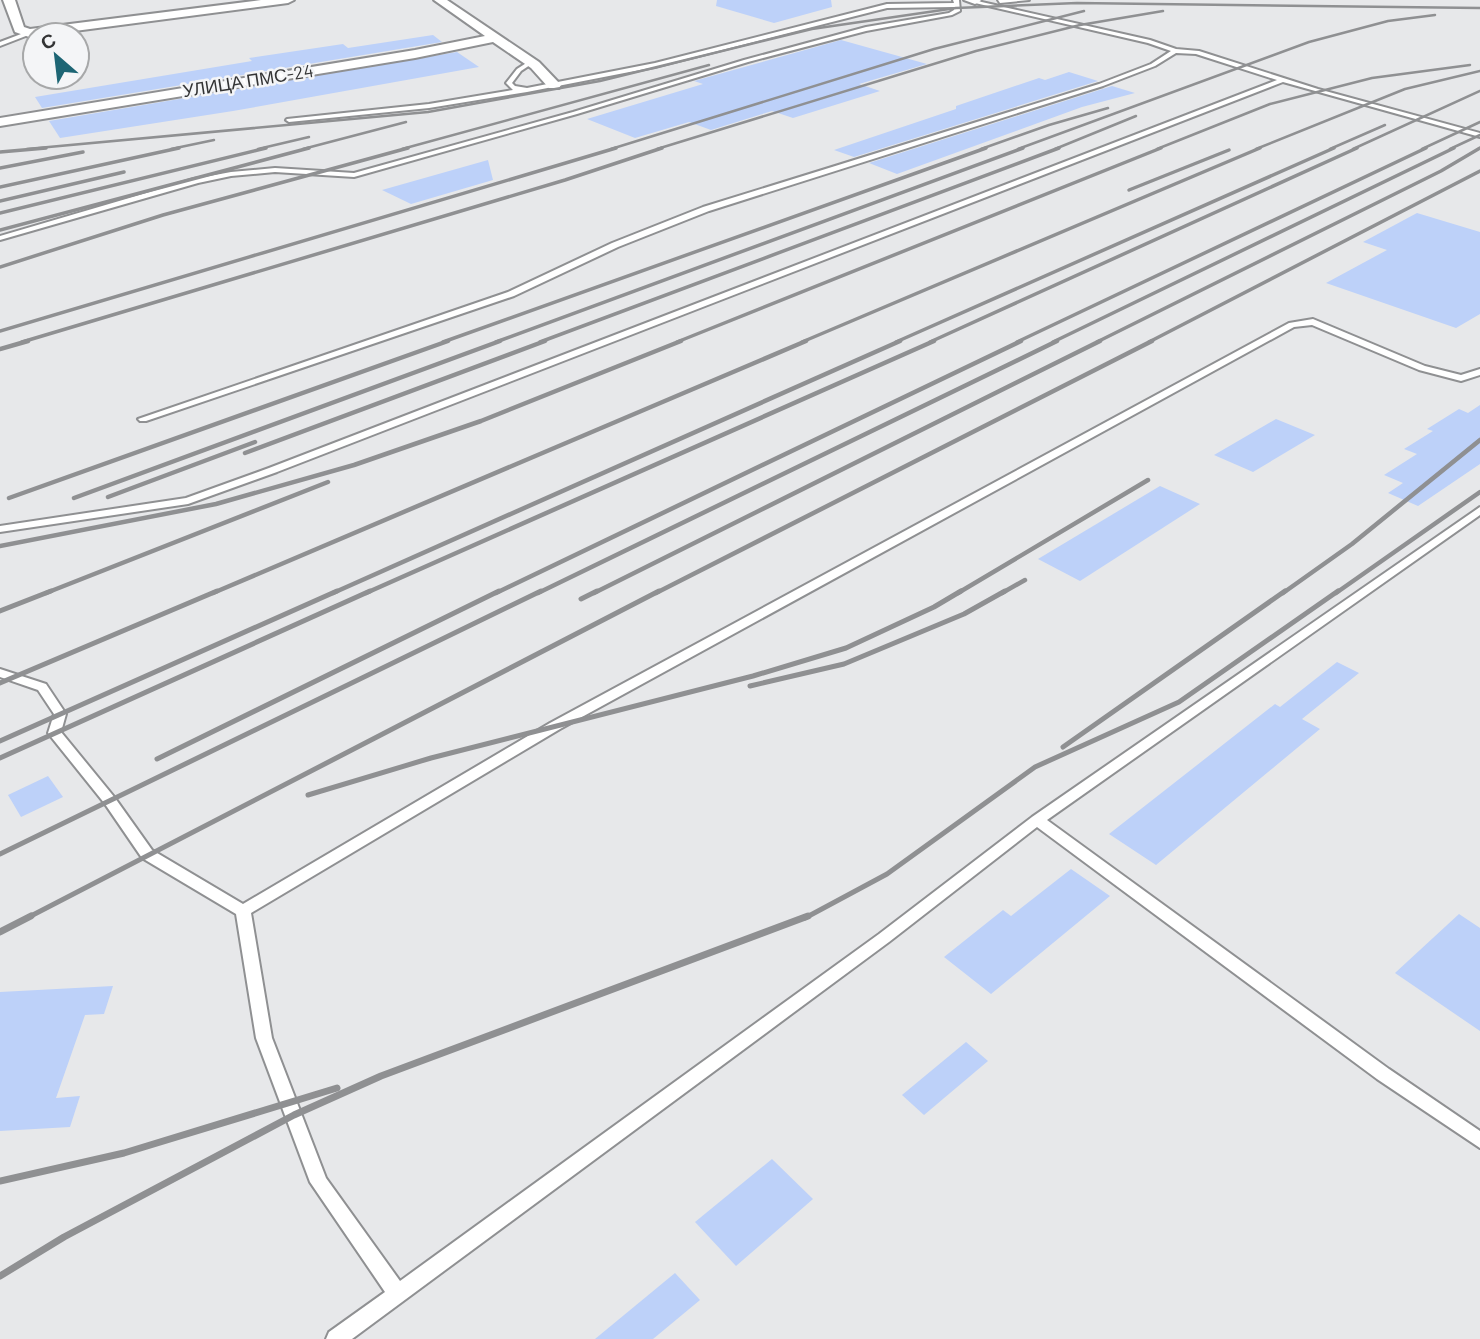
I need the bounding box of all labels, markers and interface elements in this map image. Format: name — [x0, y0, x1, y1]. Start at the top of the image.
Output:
north arrow — [21, 21, 91, 91]
text: С — [36, 27, 59, 54]
street label: УЛИЦА ПМС-24 — [181, 59, 315, 101]

